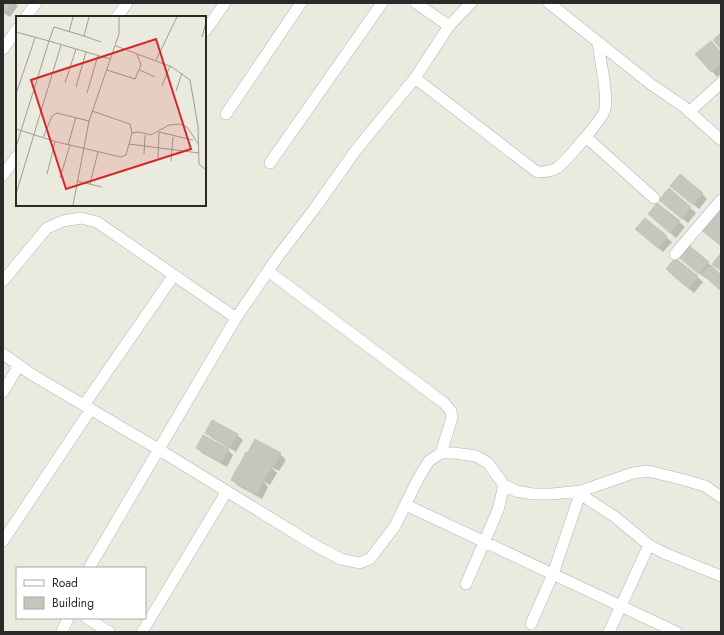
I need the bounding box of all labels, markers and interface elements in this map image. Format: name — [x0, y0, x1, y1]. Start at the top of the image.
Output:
inset map — [16, 16, 206, 206]
legend — [16, 567, 146, 619]
text: Road — [52, 574, 78, 592]
text: Building — [52, 594, 94, 612]

